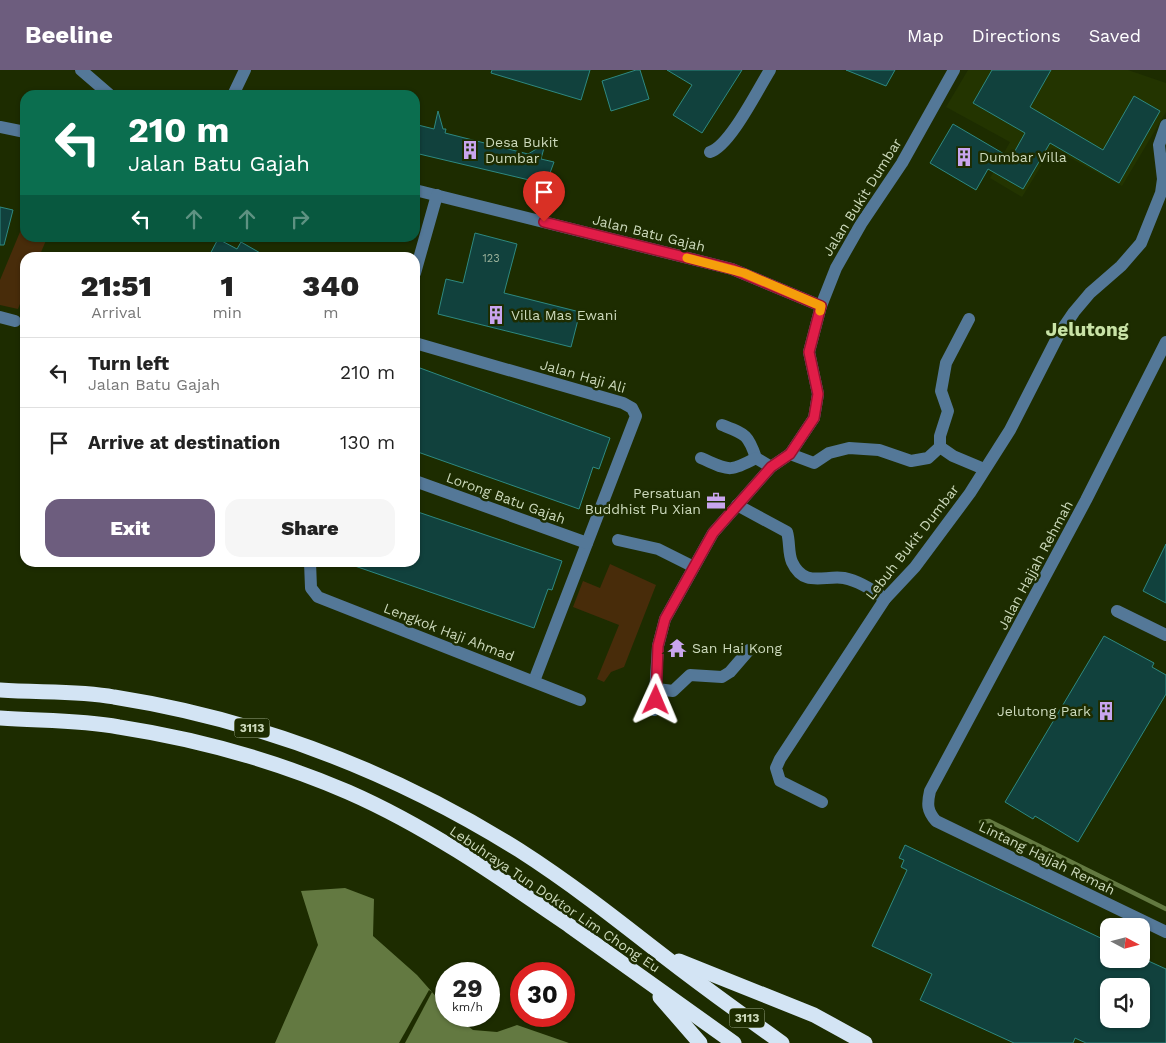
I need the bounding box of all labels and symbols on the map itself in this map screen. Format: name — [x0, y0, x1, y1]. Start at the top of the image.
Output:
place label: Desa Bukit Dumbar — [485, 134, 558, 166]
street label: Jalan Bukit Dumbar — [819, 135, 905, 259]
building icon: Desa Bukit Dumbar — [459, 139, 481, 161]
building icon: Dumbar Villa — [953, 146, 975, 168]
place label: Dumbar Villa — [979, 149, 1067, 165]
pin — [523, 171, 565, 222]
street label: Jalan Batu Gajah — [591, 211, 707, 255]
house number: 123 — [482, 252, 500, 265]
building icon: Villa Mas Ewani — [485, 304, 507, 326]
place label: Villa Mas Ewani — [511, 307, 617, 323]
district label: Jelutong — [1046, 318, 1129, 341]
street label: Jalan Haji Ali — [538, 356, 628, 396]
street label: Lorong Batu Gajah — [444, 469, 568, 527]
street label: Lebuh Bukit Dumbar — [862, 481, 962, 603]
place label: Persatuan Buddhist Pu Xian — [585, 485, 701, 517]
office icon: Persatuan Buddhist Pu Xian — [705, 490, 727, 512]
street label: Jalan Hajjah Rehmah — [994, 498, 1076, 632]
street label: Lengkok Haji Ahmad — [381, 600, 517, 664]
temple icon: San Hai Kong — [666, 637, 688, 659]
place label: San Hai Kong — [692, 640, 782, 656]
position arrow — [629, 673, 681, 725]
building icon: Jelutong Park — [1095, 700, 1117, 722]
place label: Jelutong Park — [997, 703, 1091, 719]
road number: 3113 — [234, 718, 270, 738]
street label: Lintang Hajjah Remah — [976, 818, 1118, 898]
street label: Lebuhraya Tun Doktor Lim Chong Eu — [447, 822, 663, 976]
north arrow — [1100, 918, 1150, 968]
speed limit sign: 30 — [510, 962, 575, 1027]
road number: 3113 — [730, 1008, 764, 1028]

